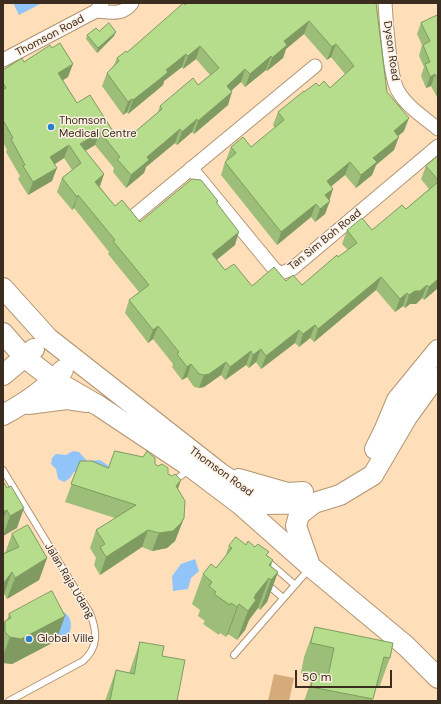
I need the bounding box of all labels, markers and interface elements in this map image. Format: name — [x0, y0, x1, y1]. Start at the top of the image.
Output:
street label: Thomson Road — [13, 12, 87, 60]
street label: Dyson Road — [380, 20, 402, 82]
place label: Thomson Medical Centre — [59, 114, 137, 140]
marker: Thomson Medical Centre — [46, 122, 56, 132]
street label: Tan Sim Boh Road — [286, 206, 364, 274]
street label: Thomson Road — [186, 444, 256, 500]
street label: Jalan Raja Udang — [41, 541, 97, 621]
place label: Global Ville — [37, 632, 94, 646]
marker: Global Ville — [24, 634, 34, 644]
scale bar — [297, 662, 394, 688]
text: 50 m — [302, 669, 331, 685]

